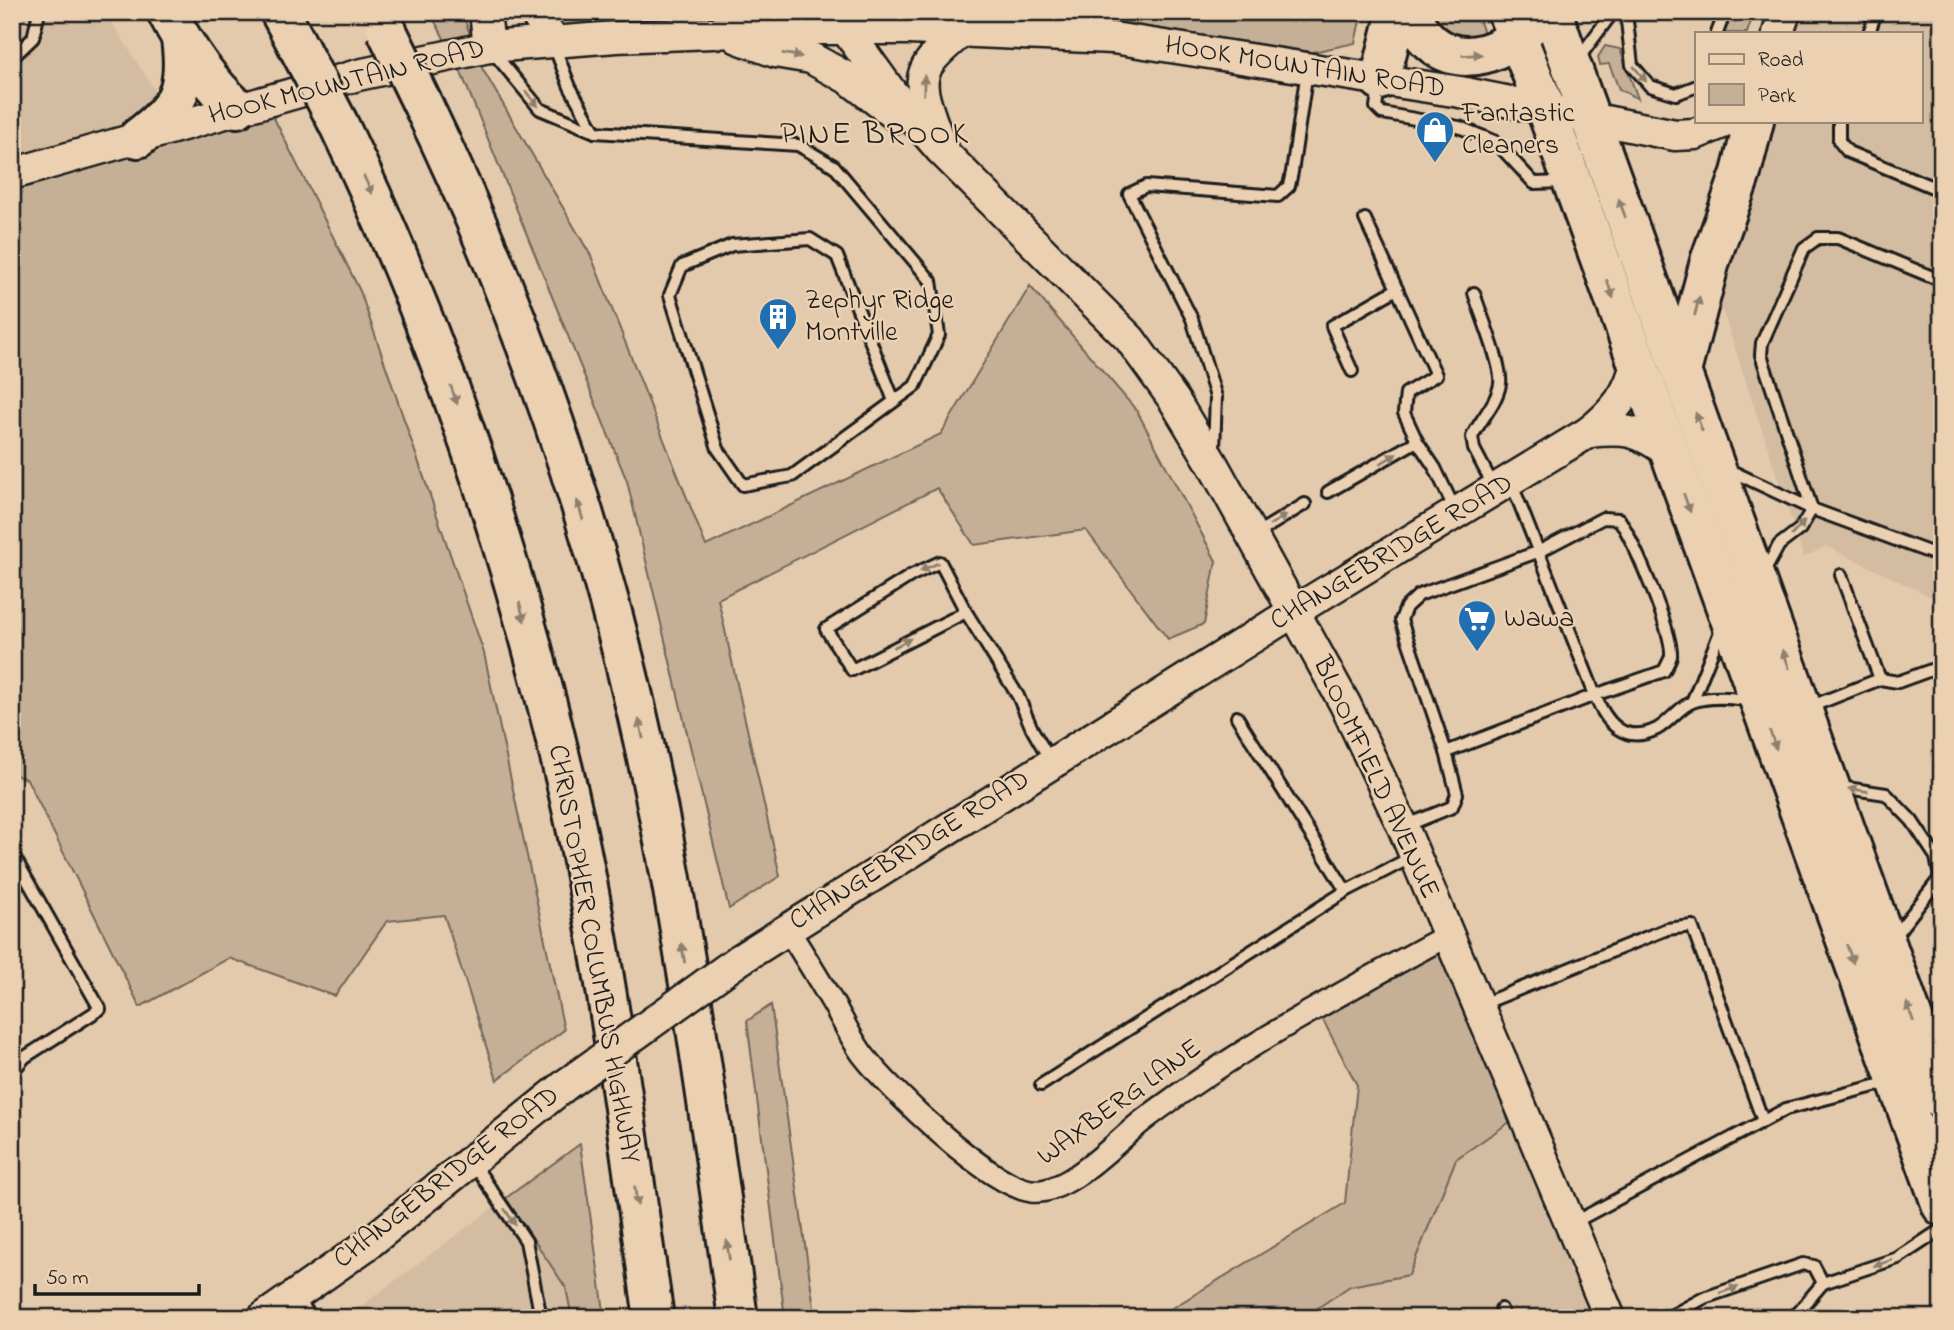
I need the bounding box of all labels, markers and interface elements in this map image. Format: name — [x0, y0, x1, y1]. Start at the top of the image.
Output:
street label: HOOK MOUNTAIN ROAD — [1162, 26, 1448, 110]
street label: HOOK MOUNTAIN ROAD — [205, 29, 489, 137]
legend — [1695, 32, 1923, 122]
text: Road — [1758, 46, 1804, 76]
one-way arrow — [1461, 49, 1483, 60]
one-way arrow — [782, 50, 804, 61]
one-way arrow — [1632, 65, 1648, 83]
one-way arrow — [918, 74, 929, 96]
text: Park — [1758, 82, 1797, 112]
one-way arrow — [524, 91, 539, 108]
place label: Fantastic Cleaners — [1461, 94, 1575, 167]
shop icon: Fantastic Cleaners — [1414, 109, 1456, 164]
district label: PINE BROOK — [780, 112, 970, 159]
one-way arrow — [362, 175, 373, 195]
one-way arrow — [1616, 197, 1627, 218]
one-way arrow — [1605, 278, 1616, 299]
place label: Zephyr Ridge Montville — [805, 281, 954, 354]
one-way arrow — [1692, 295, 1703, 317]
building icon: Zephyr Ridge Montville — [757, 296, 799, 351]
one-way arrow — [449, 385, 460, 406]
one-way arrow — [1693, 411, 1704, 432]
one-way arrow — [1379, 453, 1398, 465]
street label: CHANGEBRIDGE ROAD — [1263, 464, 1521, 642]
one-way arrow — [1682, 492, 1693, 513]
one-way arrow — [574, 499, 585, 520]
one-way arrow — [1269, 514, 1288, 527]
one-way arrow — [1790, 519, 1806, 537]
one-way arrow — [919, 561, 939, 573]
supermarket icon: Wawa — [1456, 598, 1498, 653]
place label: Wawa — [1504, 599, 1574, 640]
one-way arrow — [517, 601, 528, 623]
one-way arrow — [893, 637, 913, 649]
one-way arrow — [1780, 648, 1791, 669]
street label: BLOOMFIELD AVENUE — [1300, 649, 1449, 906]
one-way arrow — [635, 718, 646, 740]
one-way arrow — [1768, 729, 1779, 750]
street label: CHRISTOPHER COLUMBUS HIGHWAY — [536, 741, 650, 1167]
street label: CHANGEBRIDGE ROAD — [782, 760, 1038, 942]
one-way arrow — [1847, 784, 1869, 795]
one-way arrow — [678, 941, 689, 963]
one-way arrow — [1845, 943, 1856, 964]
one-way arrow — [1905, 1001, 1916, 1022]
street label: WAXBERG LANE — [1029, 1029, 1211, 1177]
street label: CHANGEBRIDGE ROAD — [325, 1076, 569, 1280]
one-way arrow — [631, 1185, 642, 1207]
one-way arrow — [503, 1208, 517, 1226]
one-way arrow — [723, 1239, 734, 1261]
scale bar — [35, 1253, 200, 1297]
one-way arrow — [1872, 1258, 1893, 1269]
text: 50 m — [46, 1264, 89, 1294]
one-way arrow — [1718, 1284, 1739, 1295]

